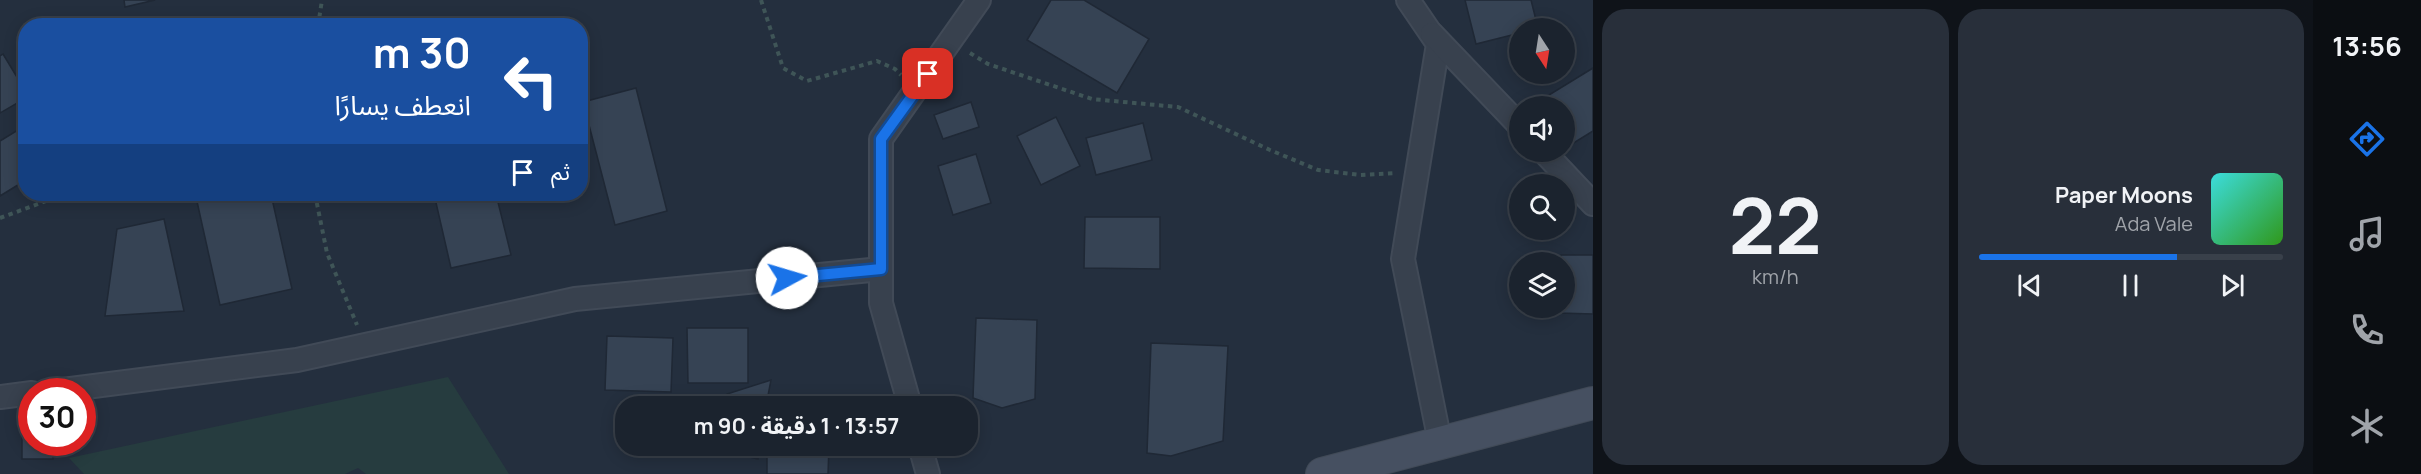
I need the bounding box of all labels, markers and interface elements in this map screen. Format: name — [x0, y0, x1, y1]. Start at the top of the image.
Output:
north arrow — [1509, 18, 1575, 84]
map controls — [1509, 18, 1575, 318]
text: 30 m — [373, 23, 471, 81]
text: 13:56 — [2332, 27, 2402, 64]
icon: left — [492, 42, 570, 120]
pin — [902, 48, 953, 99]
icon: arrive — [911, 57, 944, 90]
text: انعطف يسارًا — [334, 86, 471, 123]
button: sound — [1509, 96, 1575, 162]
icon: directions — [2346, 118, 2388, 160]
icon: arrive — [506, 156, 539, 189]
text: ثم — [551, 157, 570, 187]
text: 22 — [1729, 171, 1822, 277]
button: search — [1509, 174, 1575, 240]
text: Paper Moons — [2055, 180, 2193, 210]
text: Ada Vale — [2115, 210, 2193, 237]
icon: music — [2346, 213, 2388, 255]
position arrow — [755, 246, 819, 310]
button: layers — [1509, 252, 1575, 318]
text: km/h — [1752, 263, 1799, 290]
icon: previous — [2013, 269, 2046, 302]
icon: pause — [2114, 269, 2147, 302]
icon: next — [2216, 269, 2249, 302]
icon: phone — [2346, 309, 2388, 351]
speed limit sign: 30 — [18, 378, 96, 456]
icon: climate — [2346, 405, 2388, 447]
text: 13:57 · 1 دقيقة · 90 m — [694, 411, 899, 441]

